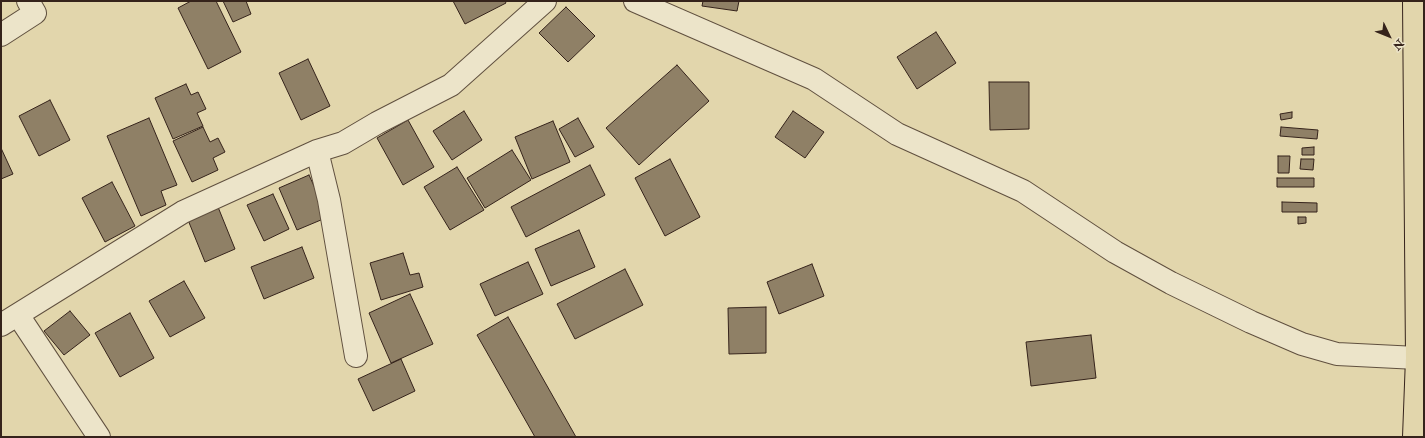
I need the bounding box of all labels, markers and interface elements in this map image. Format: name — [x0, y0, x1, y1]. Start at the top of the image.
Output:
north arrow — [1369, 16, 1409, 56]
text: N — [1390, 36, 1406, 53]

